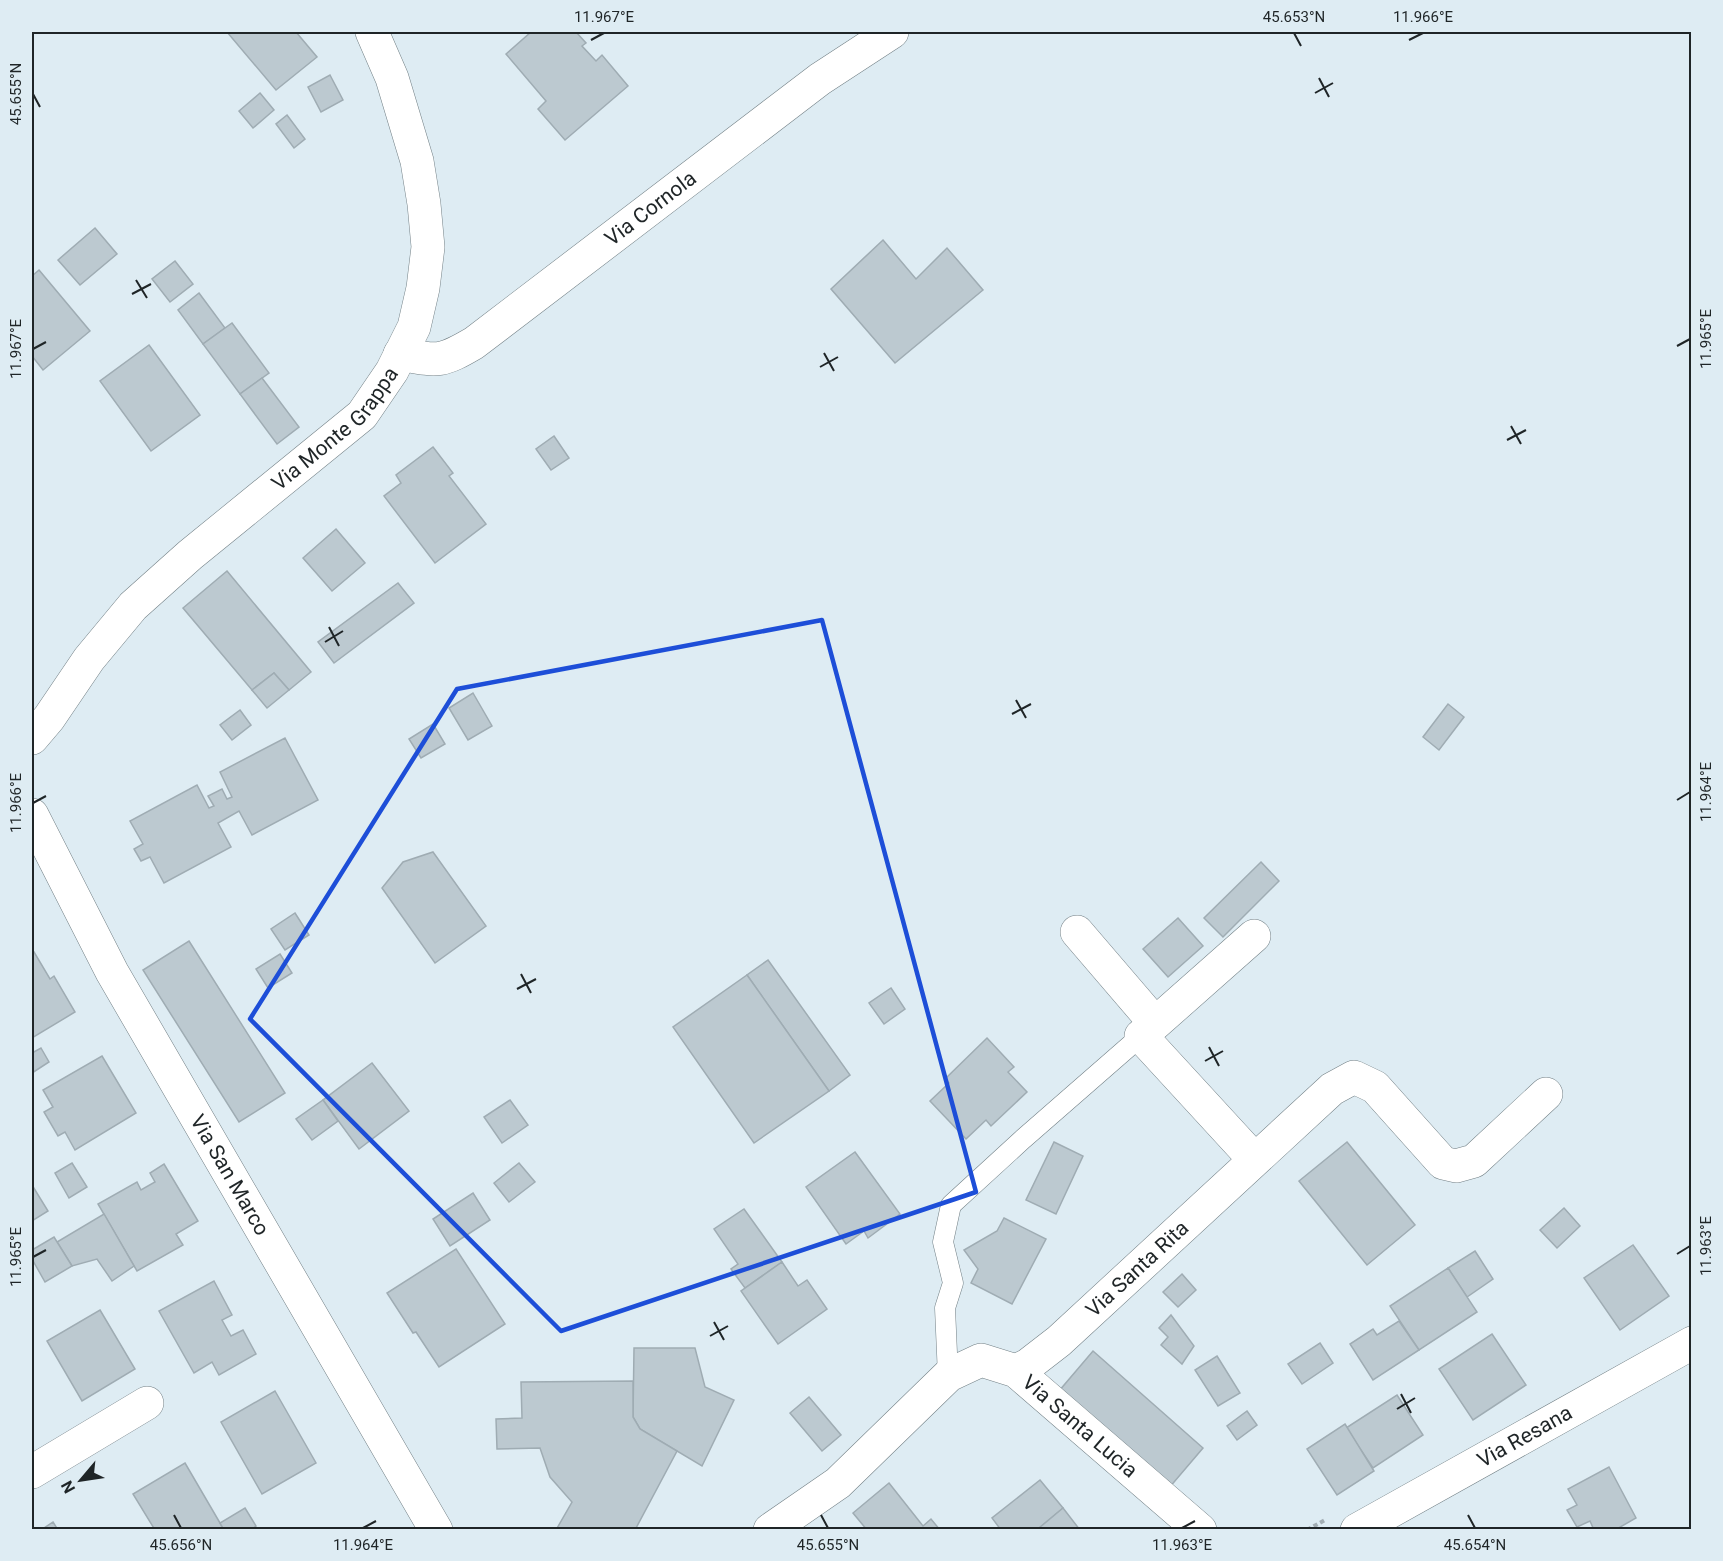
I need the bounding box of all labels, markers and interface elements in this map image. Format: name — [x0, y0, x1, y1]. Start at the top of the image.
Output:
text: 11.967°E — [574, 8, 635, 26]
text: 45.653°N — [1263, 8, 1325, 26]
text: 11.966°E — [1393, 8, 1454, 26]
text: 45.655°N — [7, 63, 25, 125]
street label: Via Cornola — [600, 166, 701, 251]
text: 11.965°E — [1697, 308, 1715, 369]
text: 11.967°E — [7, 318, 25, 379]
street label: Via Monte Grappa — [267, 363, 403, 495]
text: 11.964°E — [1697, 761, 1715, 822]
text: 11.966°E — [7, 772, 25, 833]
street label: Via San Marco — [185, 1110, 274, 1240]
text: 11.963°E — [1697, 1215, 1715, 1276]
street label: Via Santa Rita — [1081, 1216, 1193, 1322]
text: 11.965°E — [7, 1226, 25, 1287]
street label: Via Santa Lucia — [1018, 1370, 1142, 1482]
street label: Via Resana — [1473, 1400, 1576, 1472]
north arrow — [51, 1450, 111, 1510]
text: N — [57, 1477, 79, 1497]
text: 45.656°N — [150, 1536, 212, 1554]
text: 11.964°E — [333, 1536, 394, 1554]
text: 45.655°N — [797, 1536, 859, 1554]
text: 11.963°E — [1152, 1536, 1213, 1554]
text: 45.654°N — [1444, 1536, 1506, 1554]

